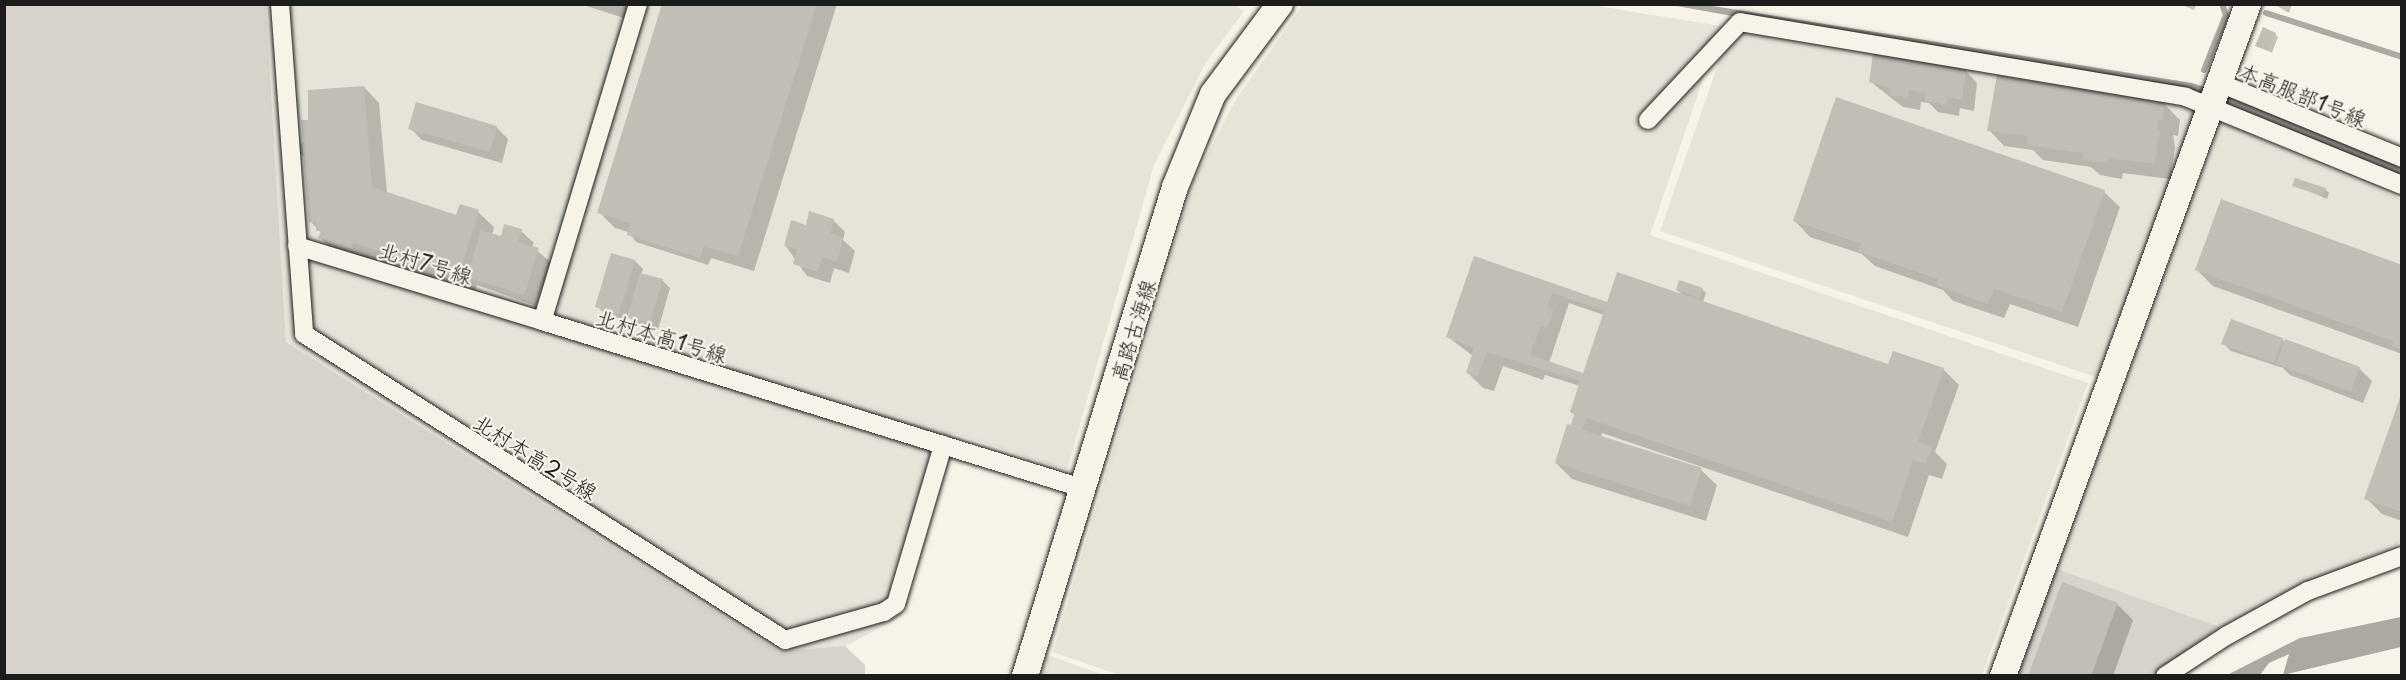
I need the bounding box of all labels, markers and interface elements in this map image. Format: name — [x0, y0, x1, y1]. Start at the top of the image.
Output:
street label: 本高服部1号線 — [2235, 57, 2371, 131]
street label: 北村7号線 — [376, 236, 476, 288]
street label: 高路古海線 — [1105, 276, 1159, 384]
street label: 北村本高1号線 — [594, 303, 730, 367]
street label: 北村本高2号線 — [470, 408, 602, 504]

